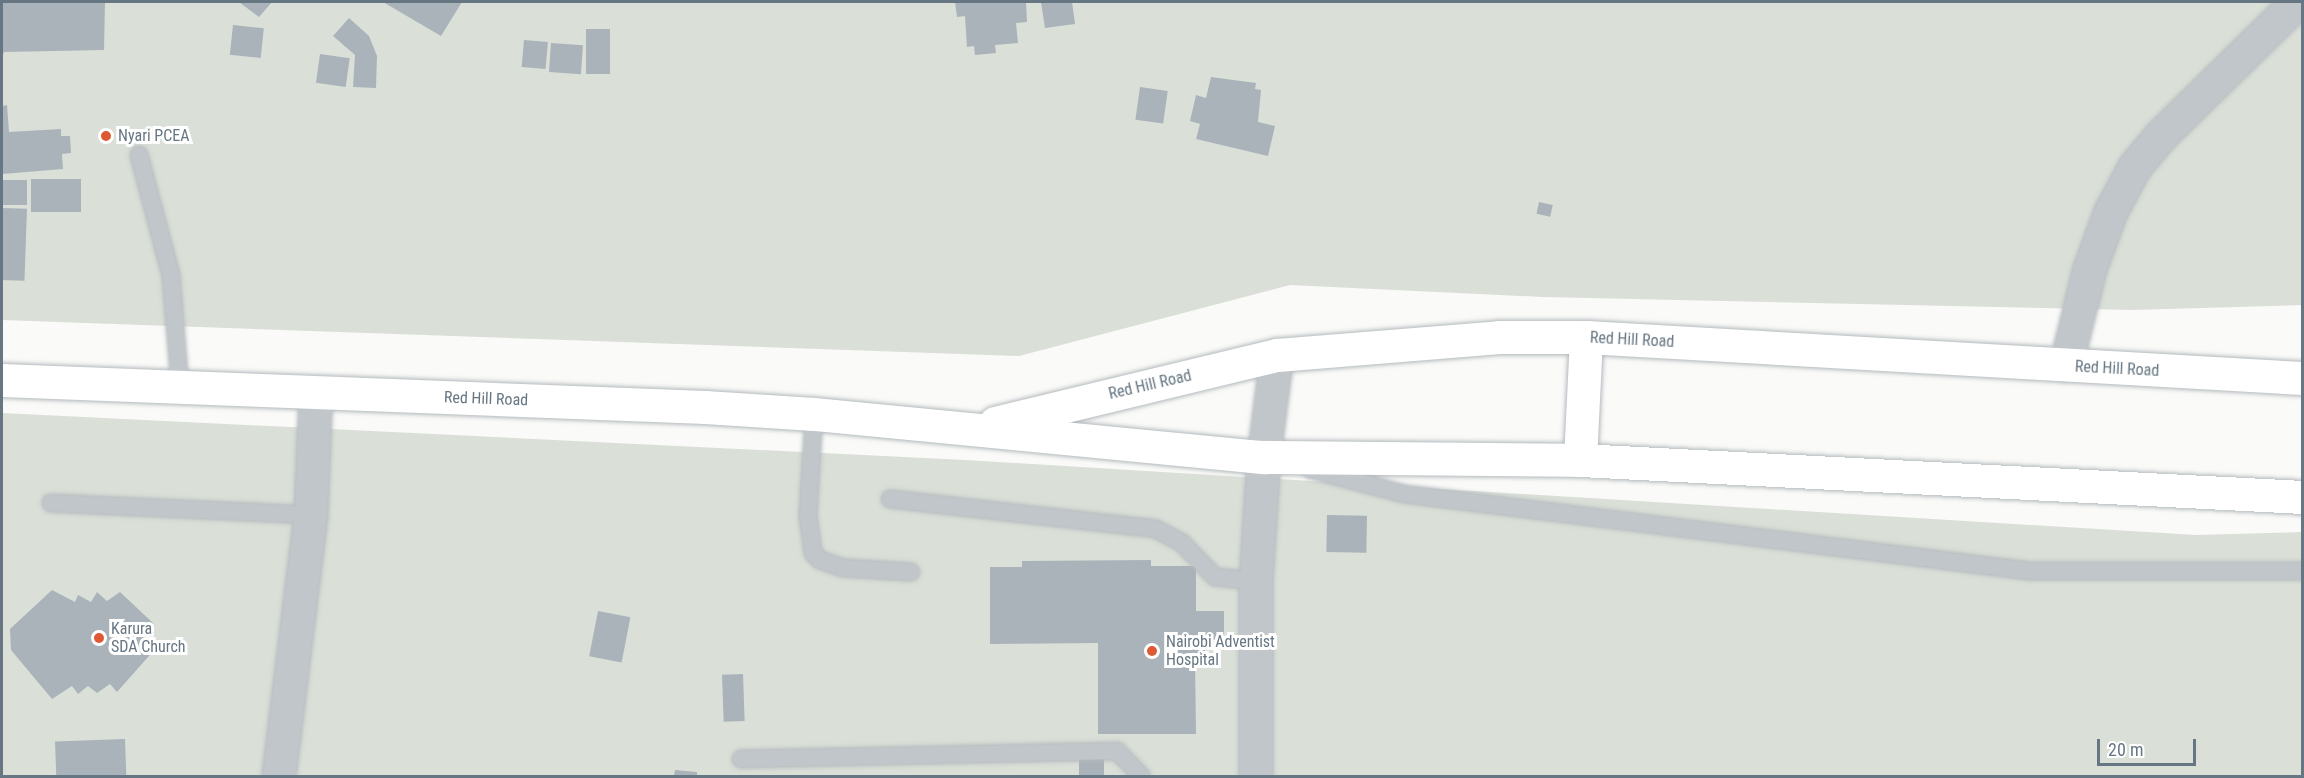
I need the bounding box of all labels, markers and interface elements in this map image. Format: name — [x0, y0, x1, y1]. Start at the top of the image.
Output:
place label: Nyari PCEA — [118, 126, 189, 146]
marker: Nyari PCEA — [99, 129, 113, 143]
street label: Red Hill Road — [1589, 328, 1675, 352]
street label: Red Hill Road — [2074, 357, 2160, 381]
street label: Red Hill Road — [1107, 366, 1193, 404]
street label: Red Hill Road — [444, 388, 528, 410]
place label: Karura SDA Church — [111, 619, 186, 657]
marker: Karura SDA Church — [92, 631, 106, 645]
place label: Nairobi Adventist Hospital — [1166, 632, 1275, 670]
marker: Nairobi Adventist Hospital — [1143, 642, 1161, 660]
scale bar — [2100, 727, 2199, 765]
text: 20 m — [2108, 739, 2143, 760]

